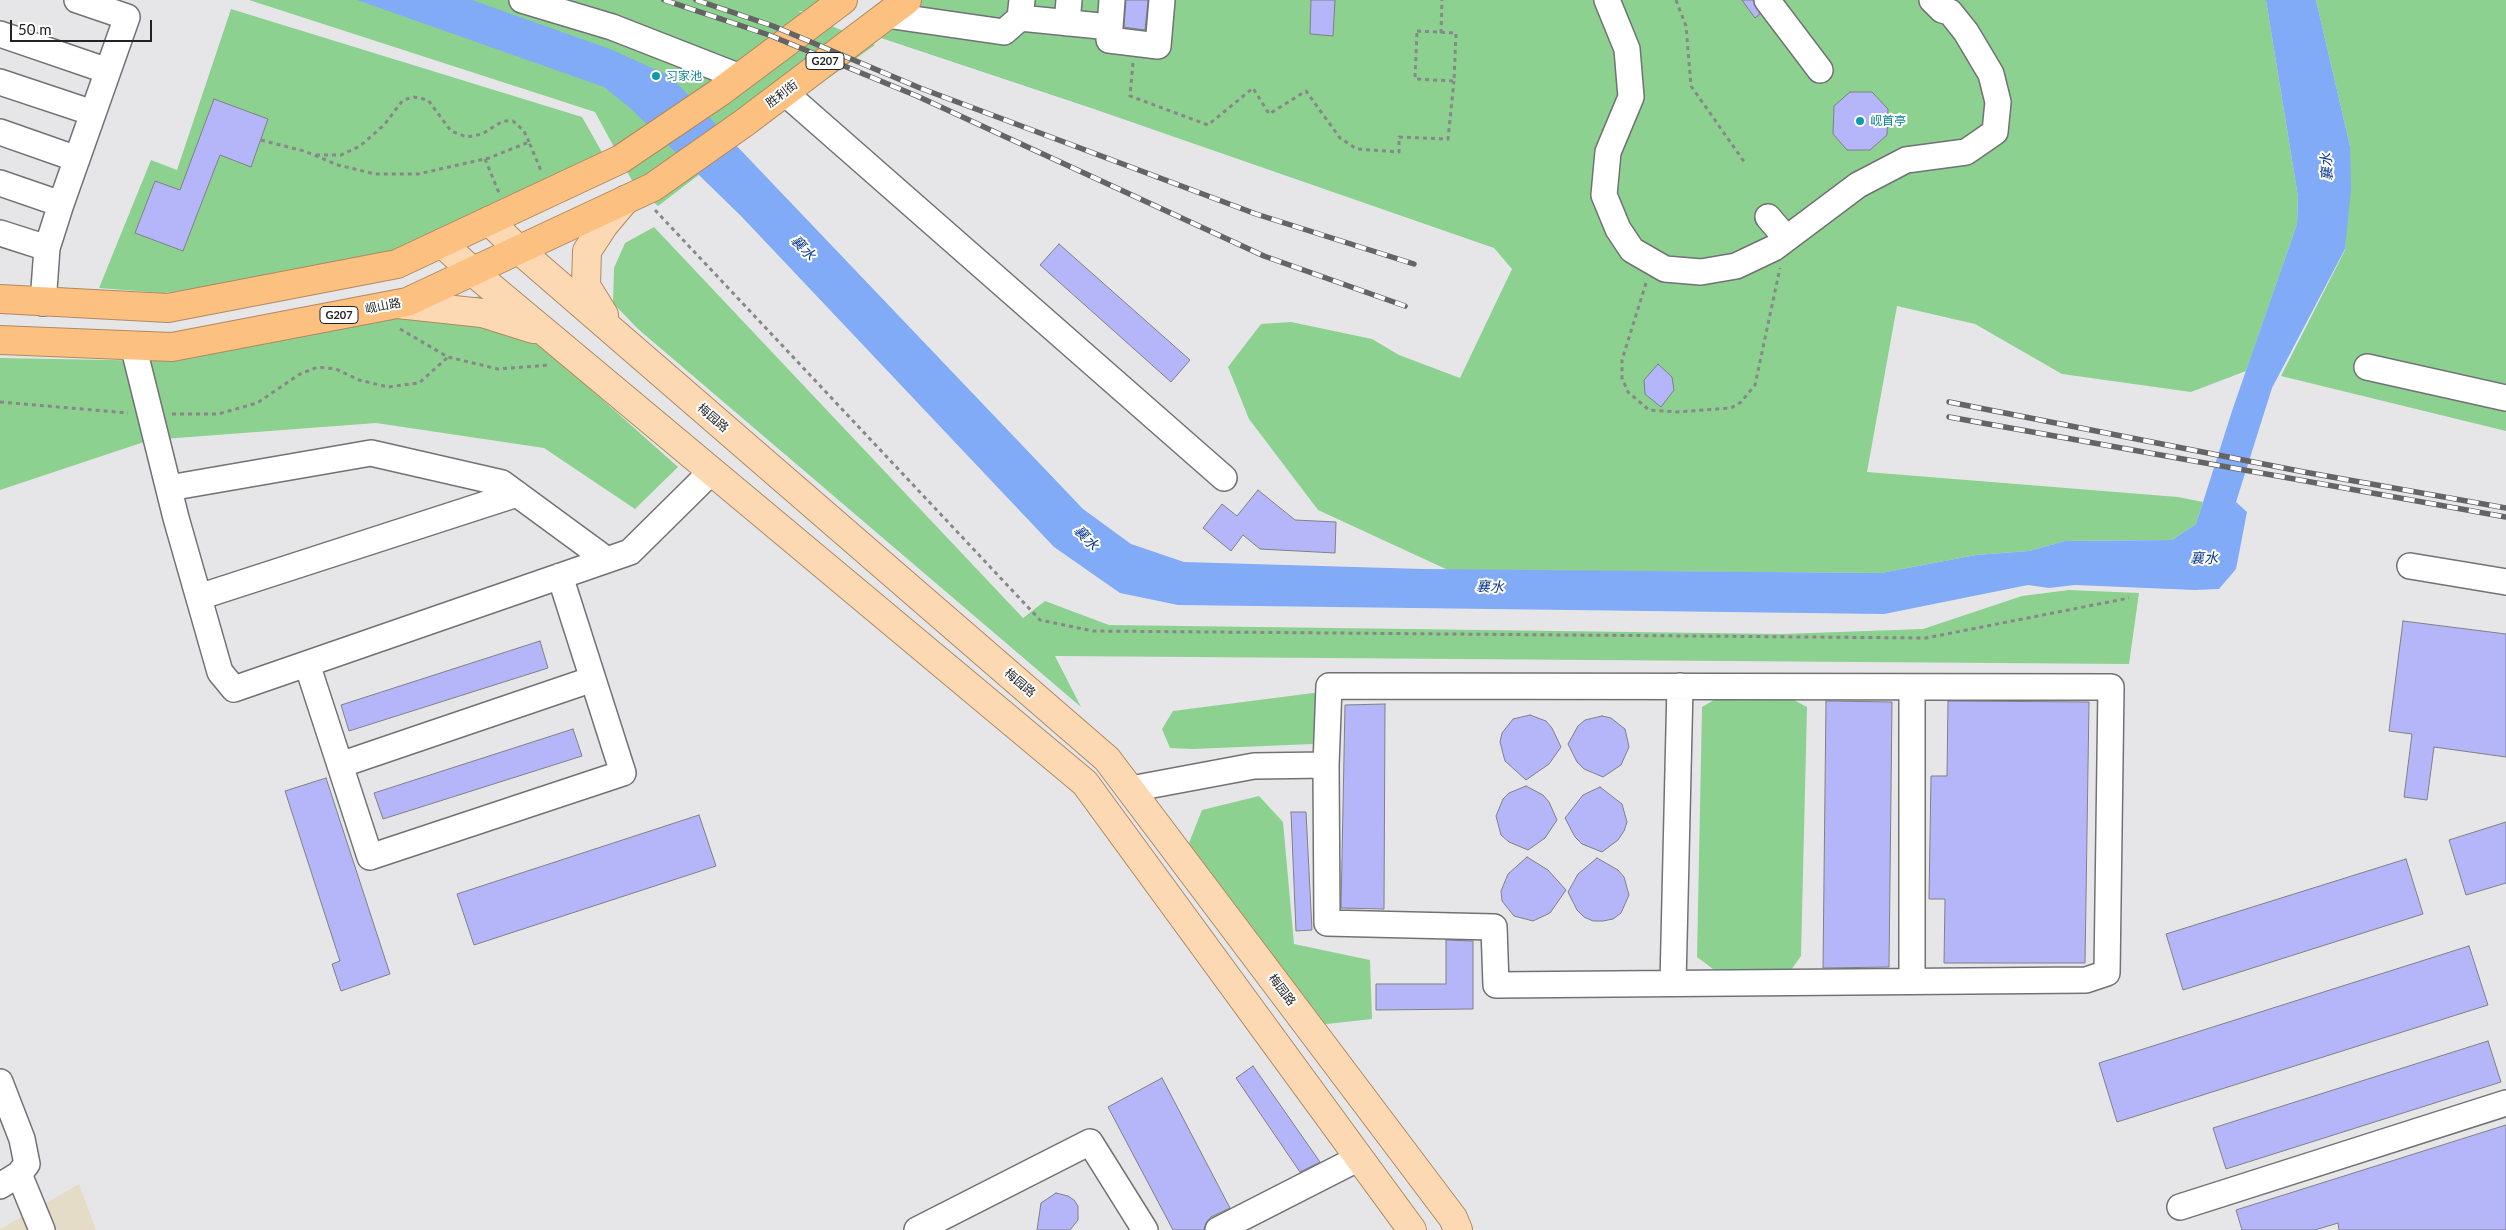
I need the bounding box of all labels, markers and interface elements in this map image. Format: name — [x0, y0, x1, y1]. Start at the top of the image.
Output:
scale bar — [12, 10, 155, 42]
text: 50 m — [18, 20, 52, 38]
road number: G207 — [806, 52, 844, 70]
place label: 习家池 — [666, 69, 702, 83]
marker: 习家池 — [650, 70, 662, 82]
street label: 胜利街 — [763, 77, 801, 111]
place label: 岘首亭 — [1870, 114, 1906, 128]
marker: 岘首亭 — [1854, 115, 1866, 127]
water label: 襄水 — [2318, 153, 2336, 181]
water label: 襄水 — [787, 232, 819, 264]
street label: 岘山路 — [364, 295, 402, 317]
road number: G207 — [320, 306, 358, 324]
street label: 梅园路 — [695, 401, 731, 435]
water label: 襄水 — [1070, 522, 1102, 554]
water label: 襄水 — [2190, 550, 2218, 566]
water label: 襄水 — [1476, 578, 1504, 596]
street label: 梅园路 — [1002, 666, 1038, 700]
street label: 梅园路 — [1265, 971, 1299, 1009]

